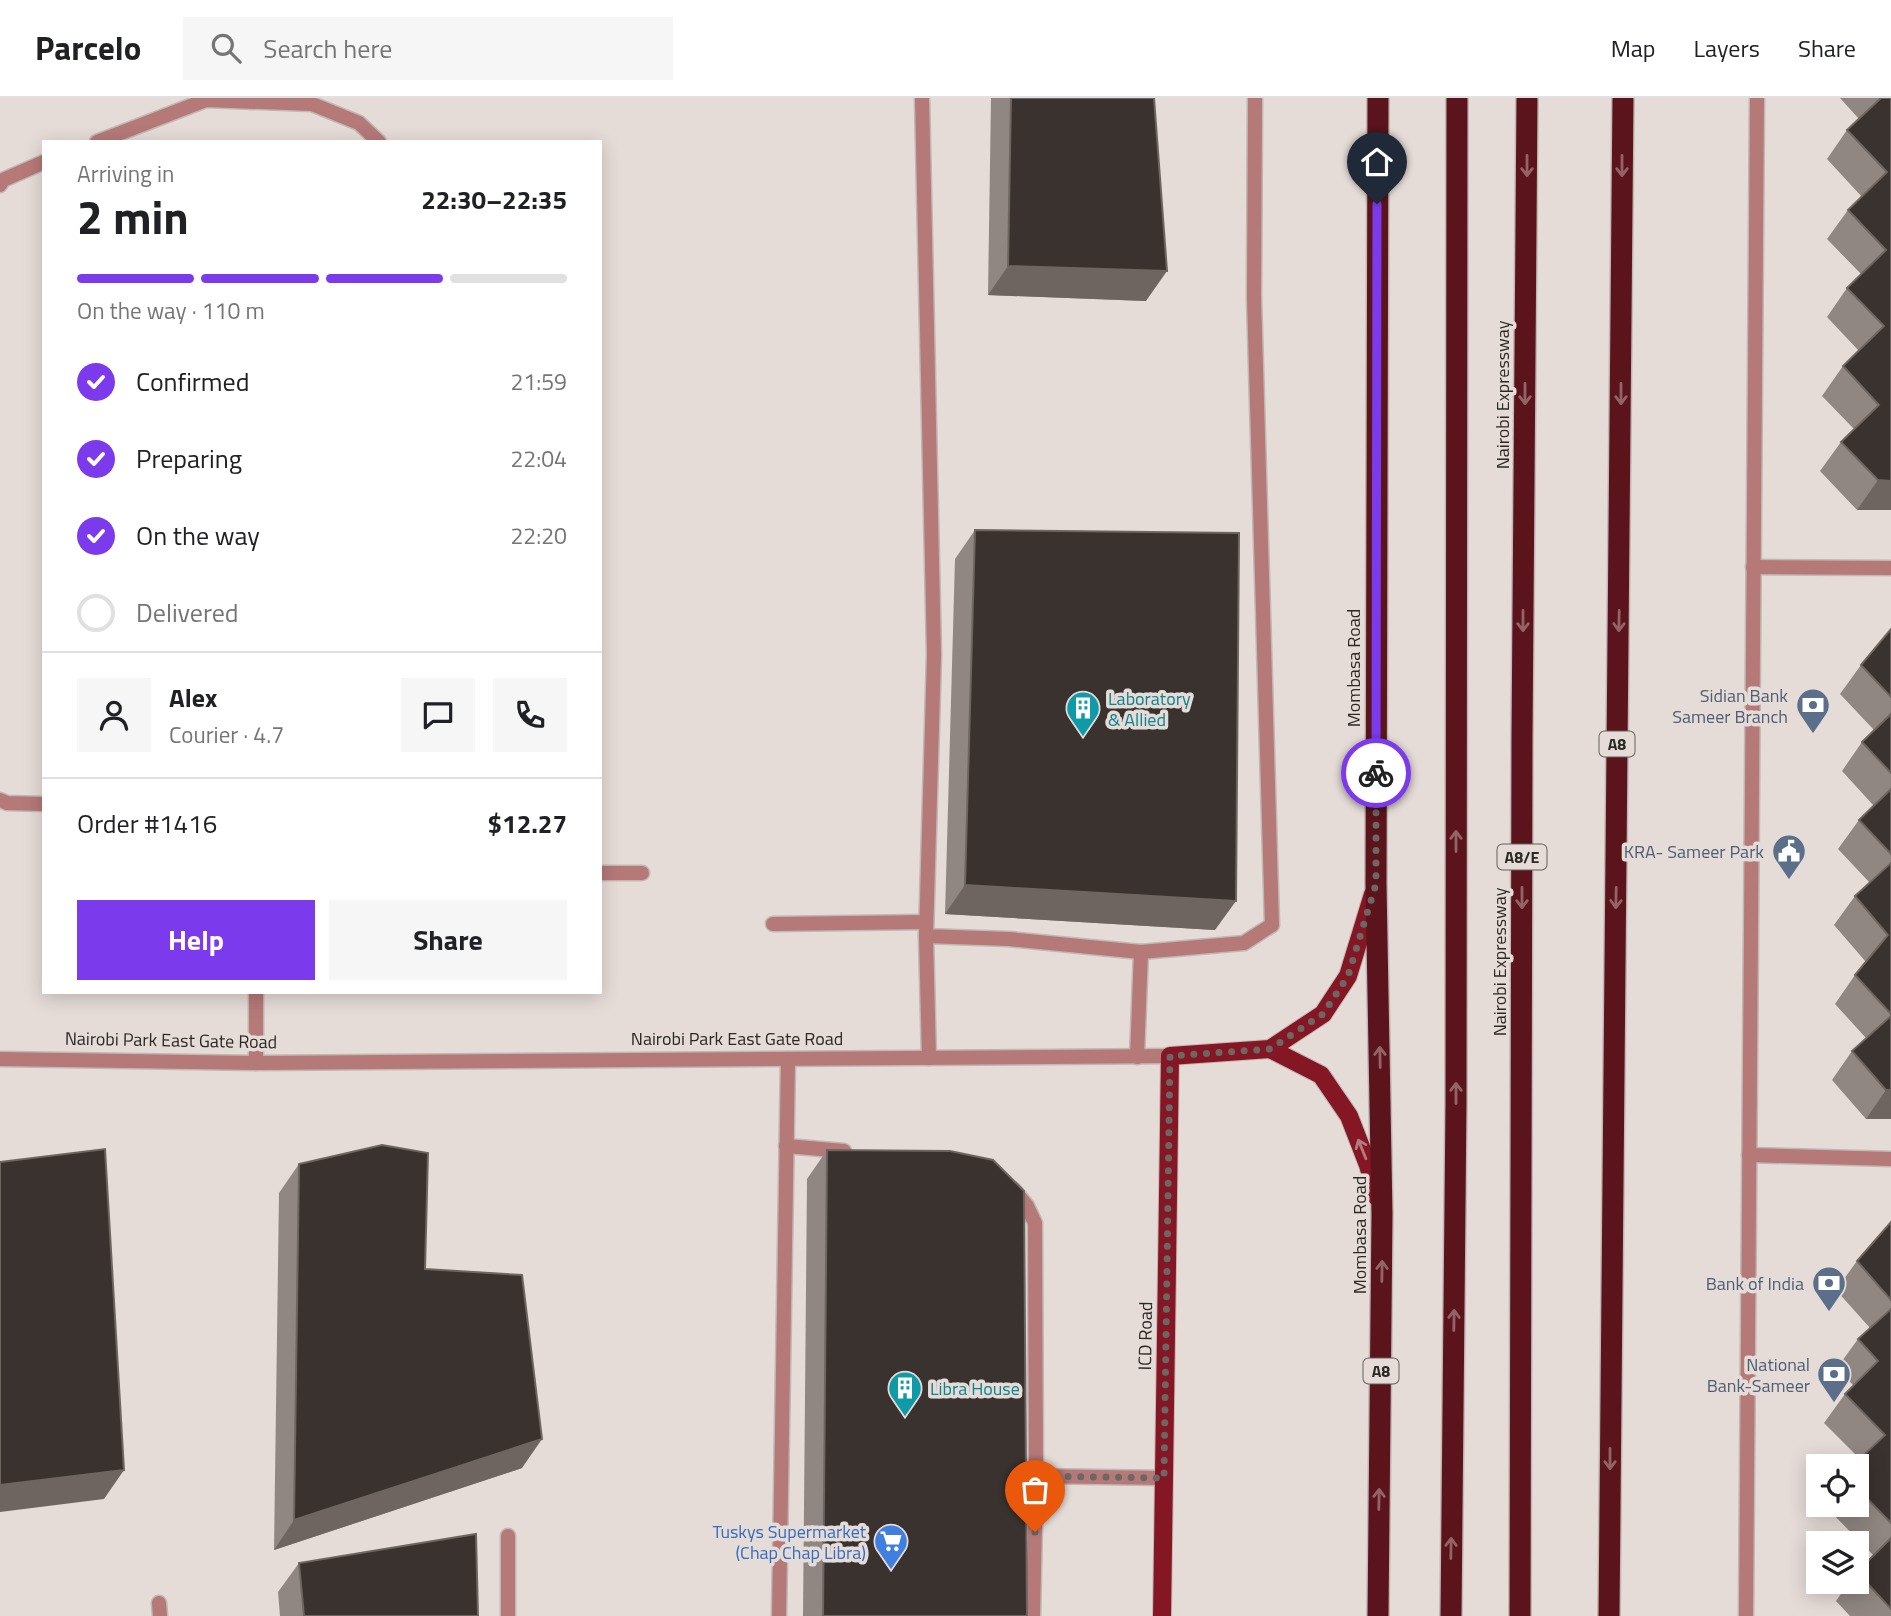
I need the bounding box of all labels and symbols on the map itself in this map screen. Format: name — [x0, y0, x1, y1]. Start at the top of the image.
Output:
pin — [1347, 132, 1407, 204]
one-way arrow — [1520, 154, 1533, 177]
one-way arrow — [1615, 154, 1629, 177]
street label: Nairobi Expressway — [1489, 320, 1516, 469]
one-way arrow — [1518, 382, 1531, 405]
one-way arrow — [1614, 382, 1627, 405]
street label: Mombasa Road — [1340, 609, 1367, 727]
one-way arrow — [1516, 609, 1530, 632]
one-way arrow — [1612, 609, 1626, 632]
place label: Sidian Bank Sameer Branch — [1672, 682, 1788, 730]
place label: Laboratory & Allied — [1108, 685, 1191, 733]
bank icon: Sidian Bank Sameer Branch — [1794, 686, 1832, 735]
building icon: Laboratory & Allied — [1064, 689, 1102, 738]
road number: A8 — [1600, 732, 1634, 757]
courier — [1341, 738, 1411, 808]
one-way arrow — [1449, 830, 1463, 853]
public building icon: KRA- Sameer Park — [1770, 832, 1808, 881]
place label: KRA- Sameer Park — [1624, 838, 1764, 865]
road number: A8/E — [1498, 844, 1546, 870]
one-way arrow — [1515, 886, 1529, 909]
one-way arrow — [1609, 886, 1623, 909]
street label: Nairobi Expressway — [1486, 887, 1513, 1036]
street label: Nairobi Park East Gate Road — [65, 1025, 277, 1055]
street label: Nairobi Park East Gate Road — [631, 1025, 843, 1052]
one-way arrow — [1373, 1046, 1386, 1069]
one-way arrow — [1449, 1082, 1463, 1105]
one-way arrow — [1354, 1138, 1367, 1160]
street label: Mombasa Road — [1346, 1176, 1373, 1294]
one-way arrow — [1375, 1260, 1389, 1283]
bank icon: Bank of India — [1810, 1264, 1848, 1313]
place label: Bank of India — [1706, 1270, 1804, 1297]
street label: ICD Road — [1131, 1301, 1159, 1371]
one-way arrow — [1447, 1309, 1460, 1332]
place label: National Bank-Sameer — [1707, 1351, 1810, 1399]
bank icon: National Bank-Sameer — [1815, 1355, 1853, 1404]
road number: A8 — [1364, 1358, 1398, 1384]
building icon: Libra House — [886, 1369, 924, 1418]
place label: Libra House — [930, 1375, 1020, 1402]
one-way arrow — [1603, 1447, 1617, 1470]
pin — [1005, 1460, 1065, 1532]
one-way arrow — [1372, 1488, 1386, 1511]
place label: Tuskys Supermarket (Chap Chap Libra) — [712, 1518, 867, 1566]
supermarket icon: Tuskys Supermarket (Chap Chap Libra) — [872, 1522, 910, 1571]
one-way arrow — [1444, 1537, 1458, 1560]

